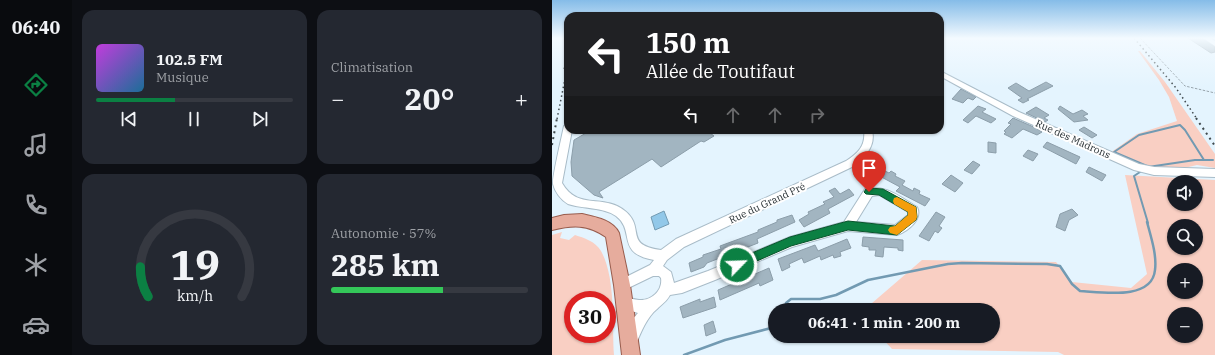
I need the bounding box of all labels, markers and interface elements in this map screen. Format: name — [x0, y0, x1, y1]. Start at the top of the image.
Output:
text: 06:40 — [12, 16, 60, 39]
text: 150 m — [646, 24, 730, 61]
icon: left — [580, 28, 632, 80]
text: 102.5 FM — [156, 50, 223, 69]
text: Climatisation — [331, 59, 413, 76]
text: Allée de Toutifaut — [646, 60, 795, 83]
text: Musique — [156, 69, 209, 86]
icon: directions — [22, 71, 50, 99]
text: 20° — [404, 79, 455, 118]
text: − — [331, 84, 344, 113]
text: + — [515, 84, 528, 113]
icon: left — [680, 104, 702, 126]
icon: ahead — [722, 104, 744, 126]
icon: ahead — [764, 104, 786, 126]
icon: right — [806, 104, 828, 126]
icon: previous — [118, 108, 140, 130]
icon: pause — [183, 108, 205, 130]
icon: next — [249, 108, 271, 130]
street label: Rue des Madrons — [1033, 117, 1113, 161]
icon: music — [22, 131, 50, 159]
pin — [852, 151, 886, 192]
icon: arrive — [858, 157, 880, 179]
map controls — [1167, 175, 1203, 343]
button: sound — [1167, 175, 1203, 211]
street label: Rue du Grand Pré — [727, 180, 807, 226]
icon: phone — [22, 191, 50, 219]
button: search — [1167, 219, 1203, 255]
text: Autonomie · 57% — [331, 225, 436, 242]
text: 19 — [170, 237, 219, 291]
position arrow — [716, 244, 758, 286]
text: 285 km — [331, 245, 440, 284]
icon: climate — [22, 251, 50, 279]
button: + — [1167, 263, 1203, 299]
text: km/h — [176, 286, 213, 305]
speed limit sign: 30 — [564, 291, 616, 343]
button: − — [1167, 307, 1203, 343]
icon: car — [22, 311, 50, 339]
text: 06:41 · 1 min · 200 m — [808, 313, 960, 332]

